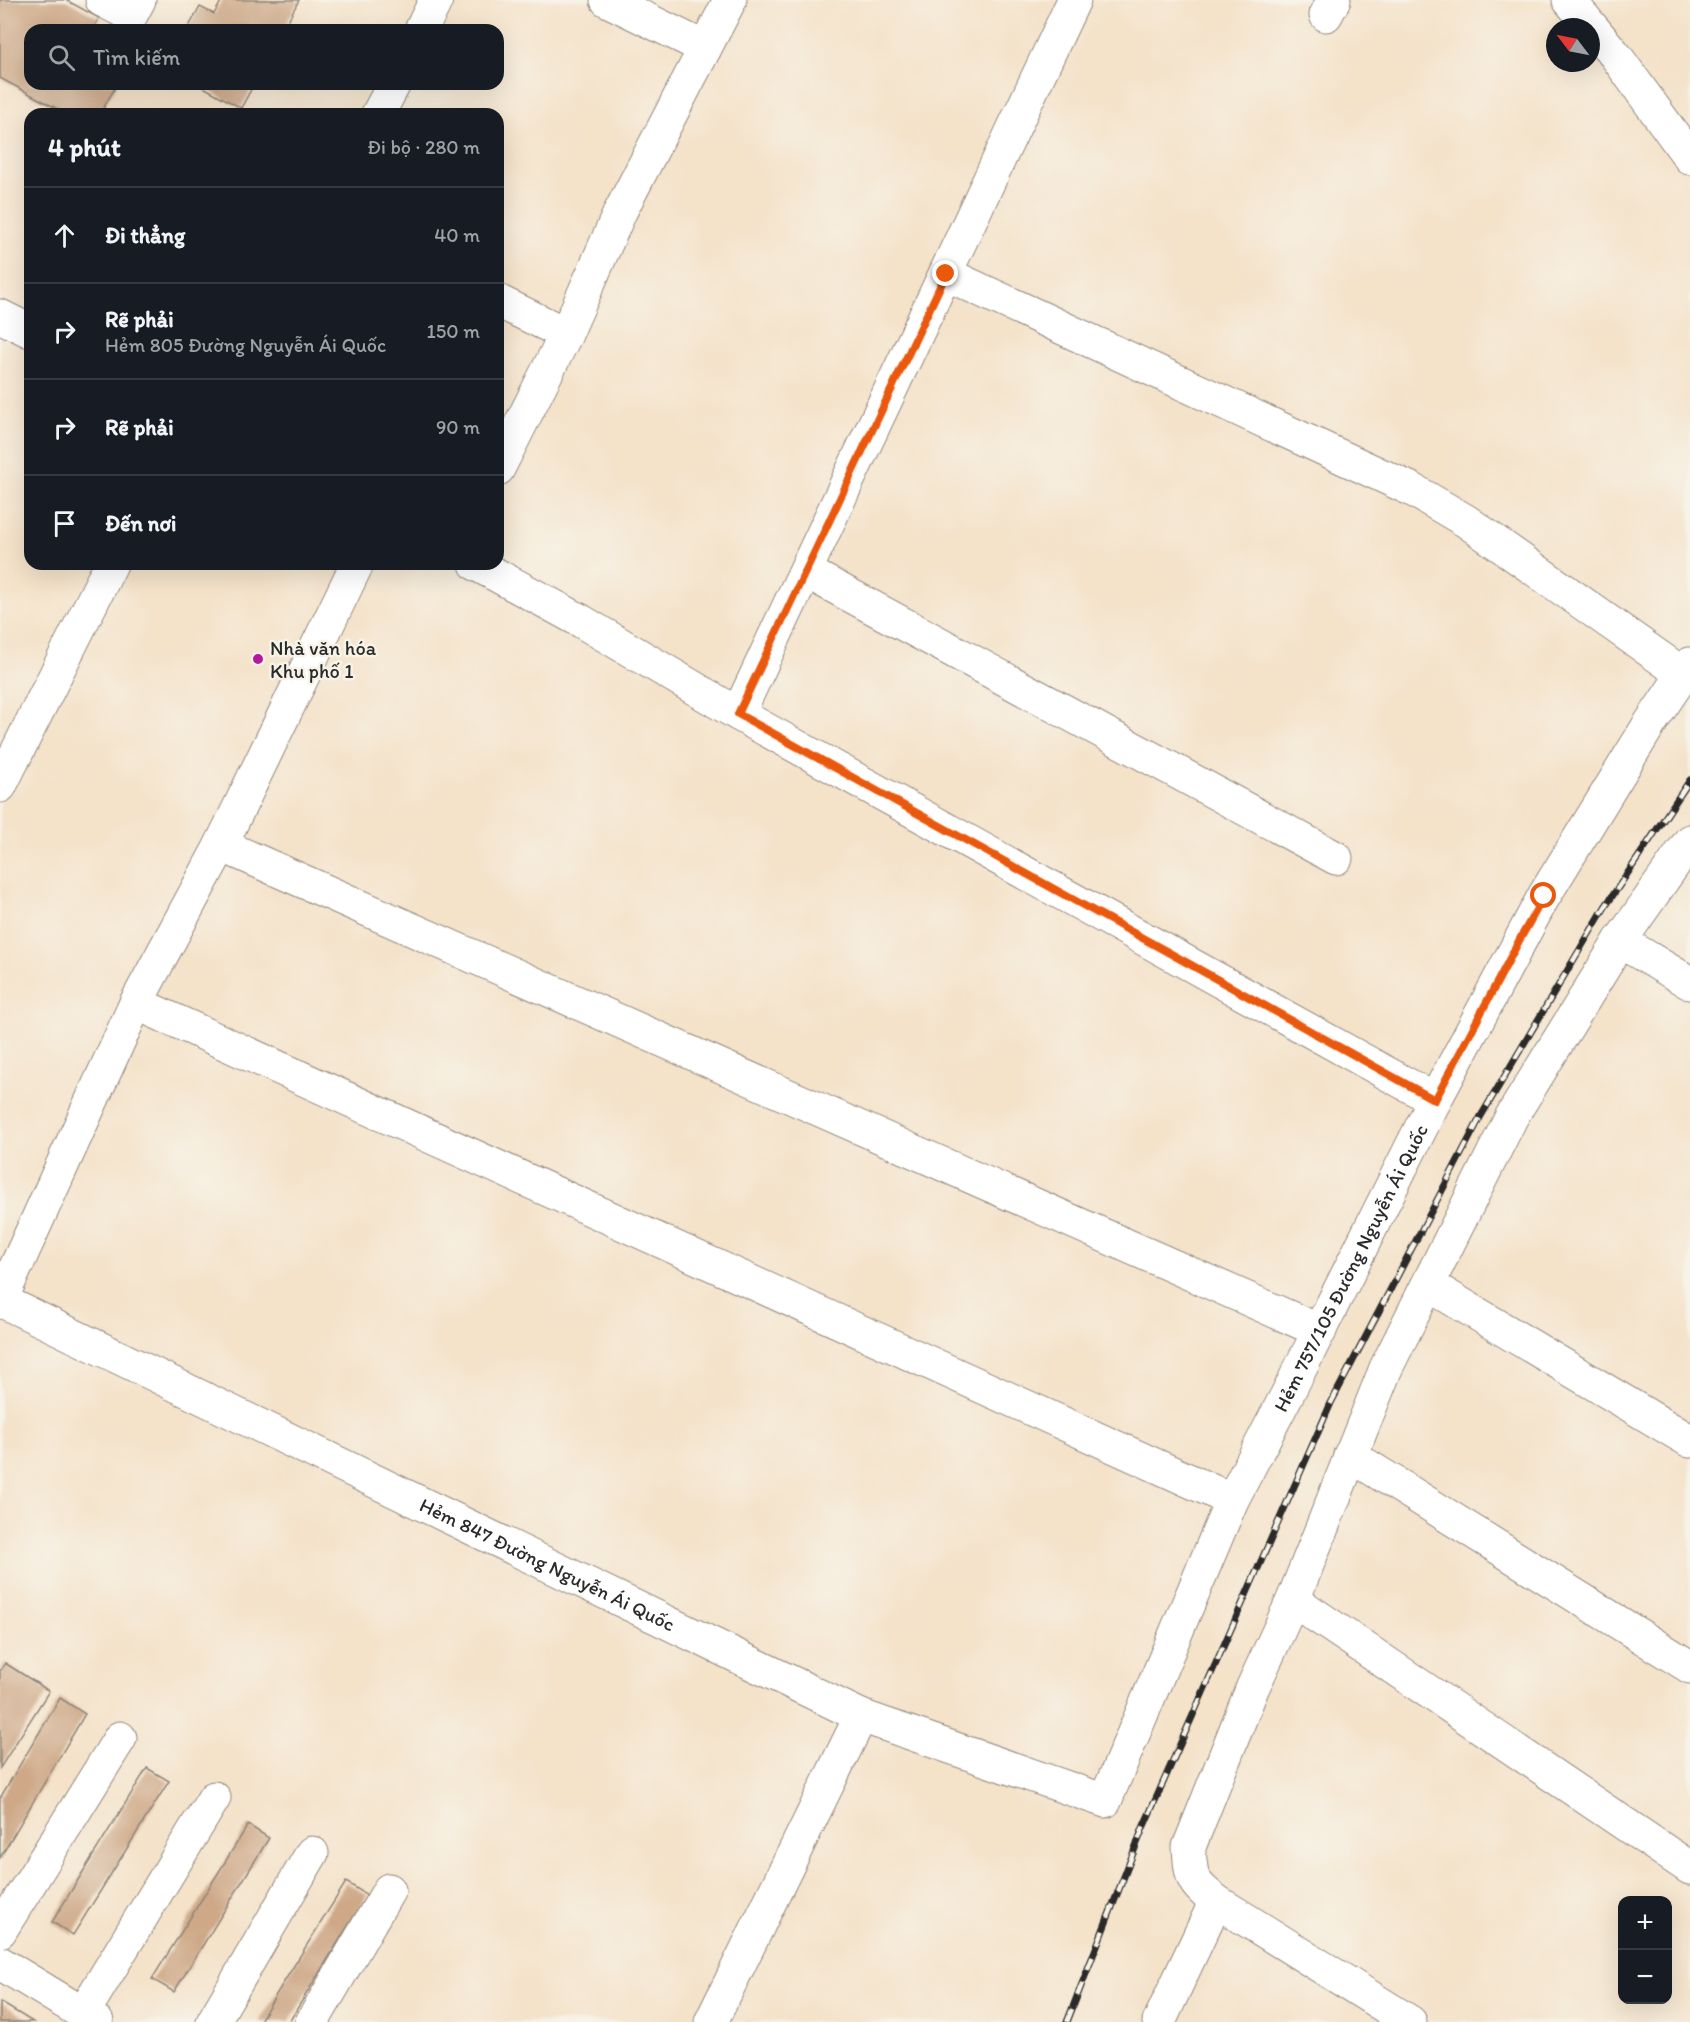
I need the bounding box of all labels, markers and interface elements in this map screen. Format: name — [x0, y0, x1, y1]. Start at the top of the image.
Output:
north arrow — [1546, 18, 1600, 72]
search box — [24, 24, 504, 90]
icon: search — [45, 41, 78, 74]
text: Tìm kiếm — [93, 44, 180, 71]
text: 4 phút — [48, 131, 121, 163]
text: Đi bộ · 280 m — [367, 135, 480, 159]
icon: ahead — [48, 219, 81, 252]
text: Đi thẳng — [105, 222, 185, 249]
text: 40 m — [434, 223, 480, 247]
route end — [932, 260, 958, 286]
text: Rẽ phải — [105, 306, 174, 333]
icon: right — [48, 315, 81, 348]
text: 150 m — [427, 319, 480, 343]
text: Hẻm 805 Đường Nguyễn Ái Quốc — [105, 333, 386, 357]
icon: right — [48, 411, 81, 444]
text: Rẽ phải — [105, 414, 174, 441]
text: 90 m — [436, 415, 480, 439]
icon: arrive — [48, 507, 81, 540]
text: Đến nơi — [105, 510, 177, 537]
place label: Nhà văn hóa Khu phố 1 — [270, 636, 377, 683]
marker: Nhà văn hóa Khu phố 1 — [251, 652, 265, 666]
route start — [1530, 882, 1556, 908]
street label: Hẻm 757/105 Đường Nguyễn Ái Quốc — [1268, 1120, 1433, 1416]
street label: Hẻm 847 Đường Nguyễn Ái Quốc — [416, 1493, 679, 1636]
map controls — [1618, 1896, 1672, 2004]
button: + — [1618, 1896, 1672, 1950]
button: − — [1618, 1950, 1672, 2004]

